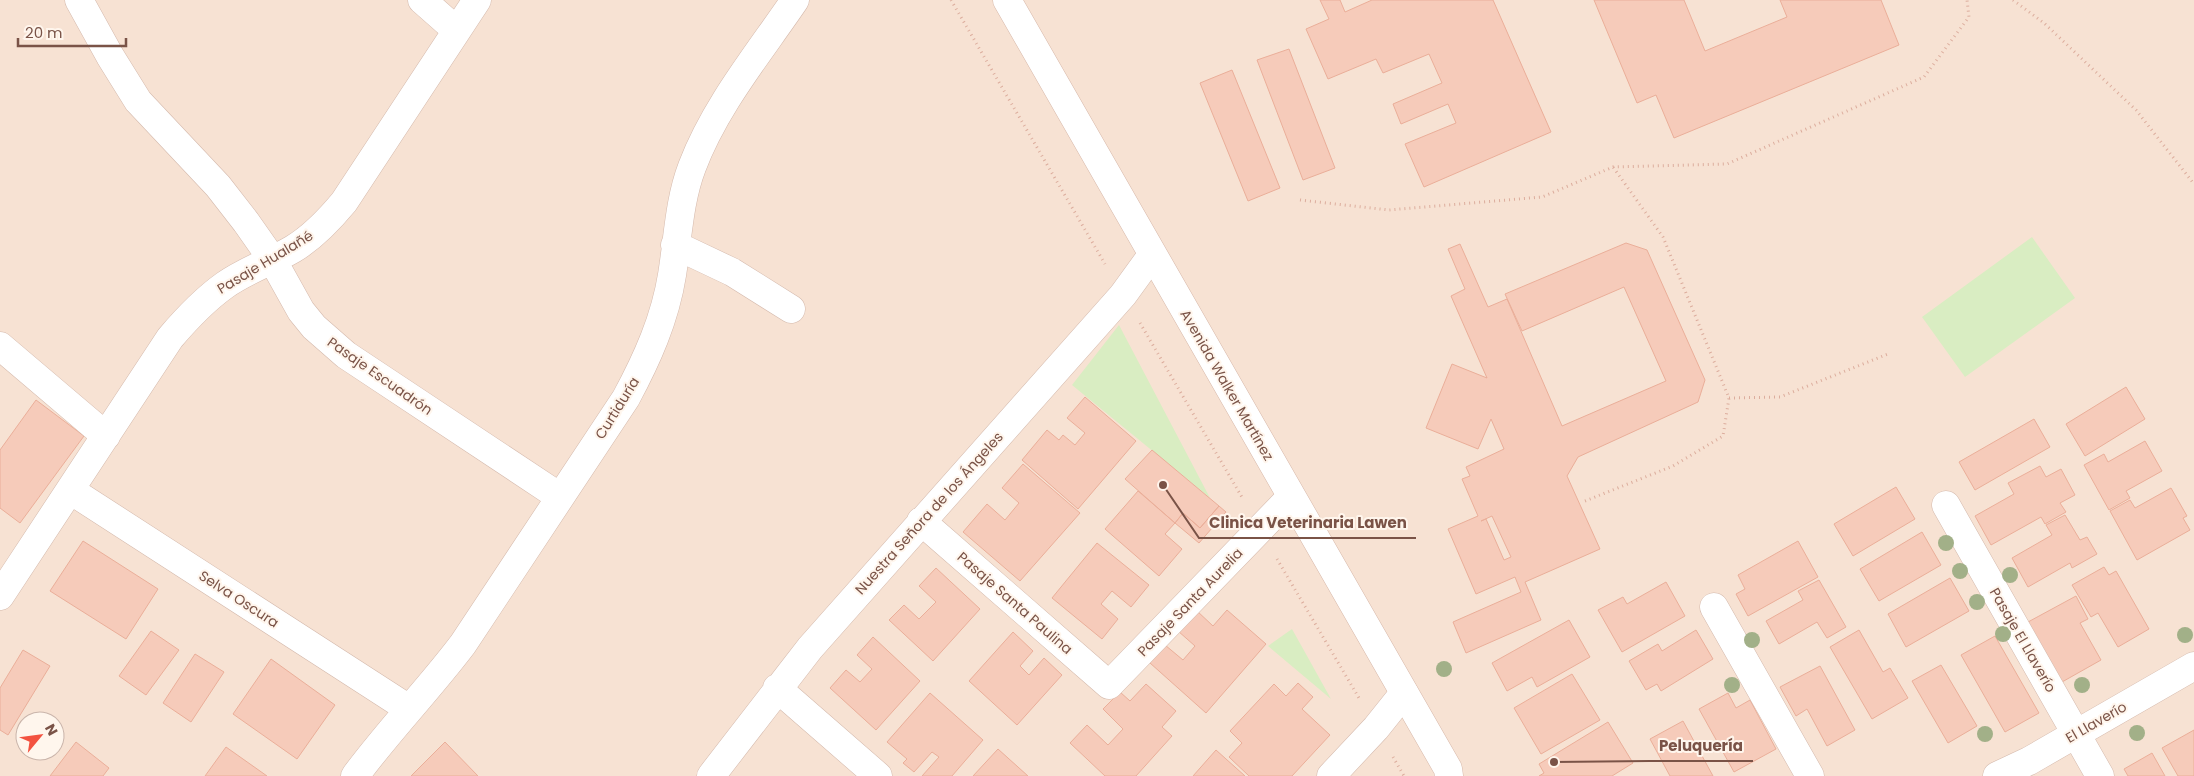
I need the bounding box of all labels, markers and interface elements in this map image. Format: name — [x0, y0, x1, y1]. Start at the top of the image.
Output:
scale bar — [18, 15, 125, 47]
text: 20 m — [25, 22, 63, 43]
street label: Pasaje Hualañé — [213, 225, 317, 299]
street label: Avenida Walker Martínez — [1175, 306, 1279, 464]
street label: Pasaje Escuadrón — [323, 332, 437, 420]
street label: Curtiduría — [590, 373, 644, 443]
street label: Nuestra Señora de los Ángeles — [850, 427, 1008, 599]
callout: Clinica Veterinaria Lawen — [1199, 508, 1416, 538]
text: Clinica Veterinaria Lawen — [1209, 512, 1407, 533]
street label: Pasaje Santa Aurelia — [1133, 543, 1247, 661]
street label: Pasaje Santa Paulina — [953, 547, 1077, 659]
street label: Selva Oscura — [195, 566, 283, 632]
street label: Pasaje El Llaverío — [1985, 584, 2061, 696]
street label: El Llaverío — [2062, 696, 2130, 748]
north arrow — [15, 711, 65, 761]
text: N — [40, 720, 63, 739]
callout: Peluquería — [1649, 731, 1753, 761]
text: Peluquería — [1659, 735, 1743, 756]

